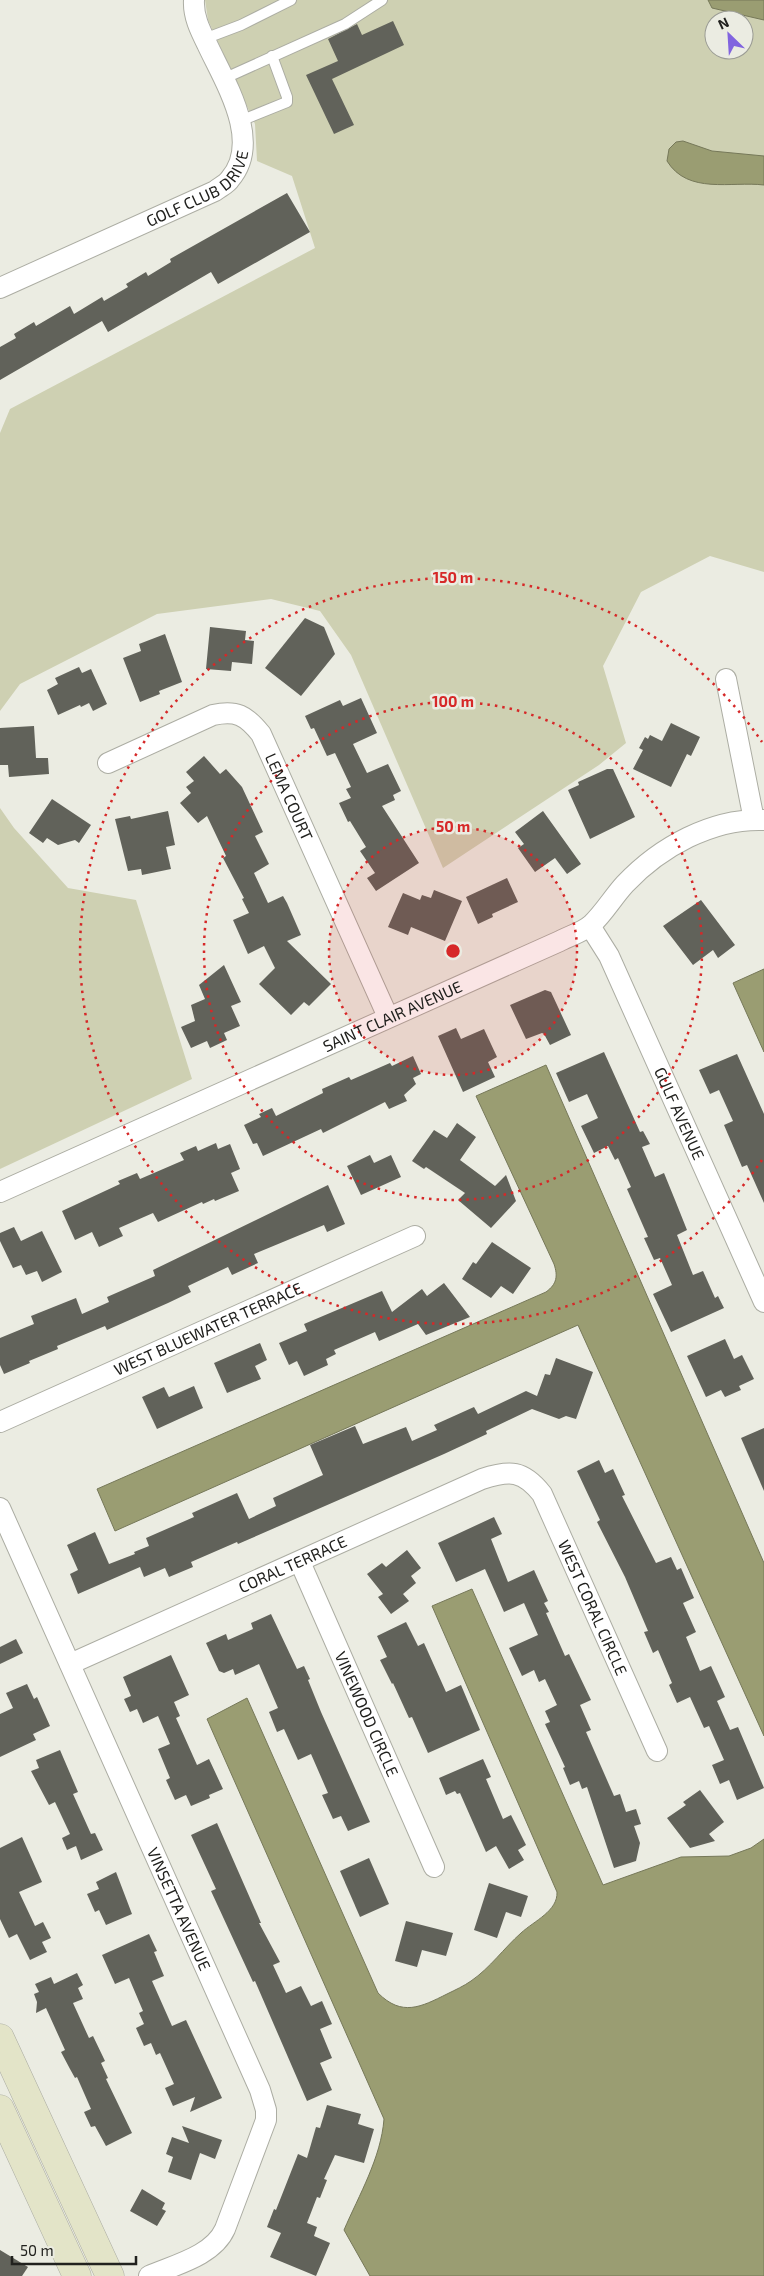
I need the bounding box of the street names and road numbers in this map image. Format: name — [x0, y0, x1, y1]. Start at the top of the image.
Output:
street label: GOLF CLUB DRIVE — [143, 149, 251, 230]
street label: LEMA COURT — [262, 750, 318, 843]
street label: SAINT CLAIR AVENUE — [320, 976, 465, 1055]
street label: GULF AVENUE — [651, 1064, 709, 1163]
street label: WEST BLUEWATER TERRACE — [111, 1278, 305, 1379]
street label: CORAL TERRACE — [235, 1531, 349, 1596]
street label: WEST CORAL CIRCLE — [555, 1537, 632, 1678]
street label: VINEWOOD CIRCLE — [331, 1648, 403, 1779]
street label: VINSETTA AVENUE — [144, 1844, 215, 1973]

